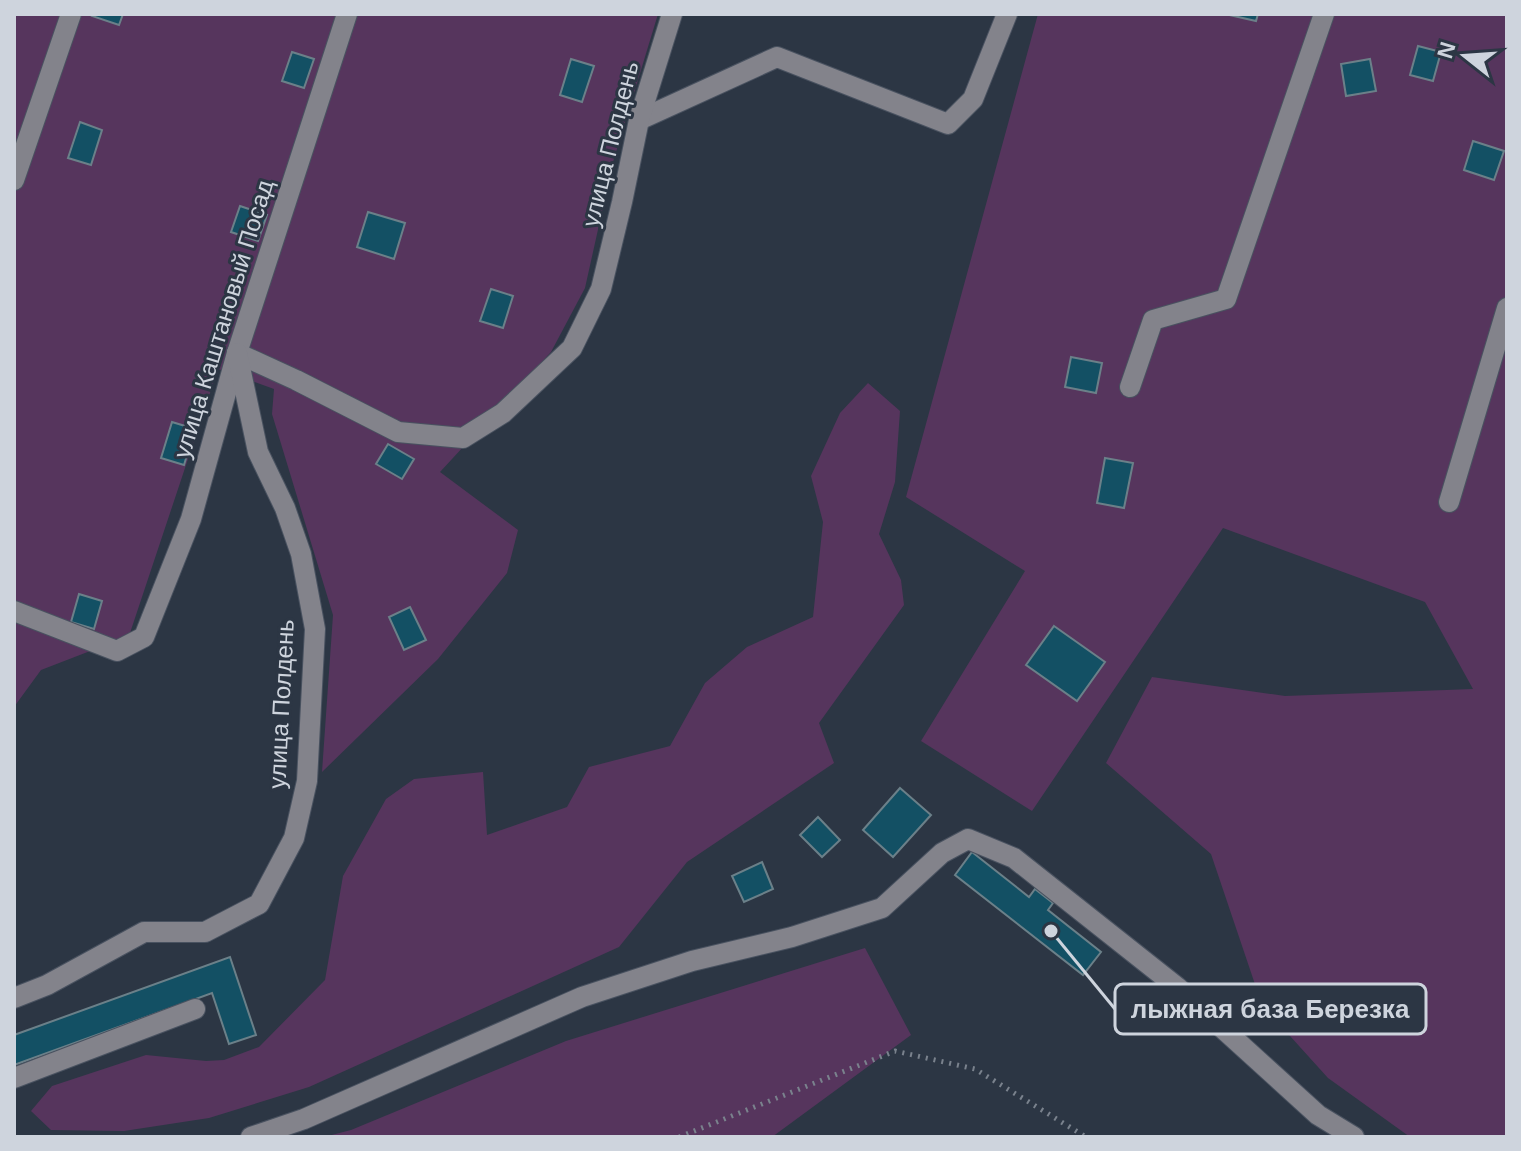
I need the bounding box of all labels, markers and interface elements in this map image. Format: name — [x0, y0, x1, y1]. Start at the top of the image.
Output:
north arrow — [1425, 16, 1505, 96]
text: N — [1432, 39, 1461, 62]
street label: улица Полдень — [576, 58, 644, 230]
street label: улица Каштановый Посад — [168, 176, 278, 462]
street label: улица Полдень — [263, 618, 299, 790]
callout: лыжная база Березка — [1115, 984, 1426, 1034]
text: лыжная база Березка — [1131, 994, 1410, 1024]

